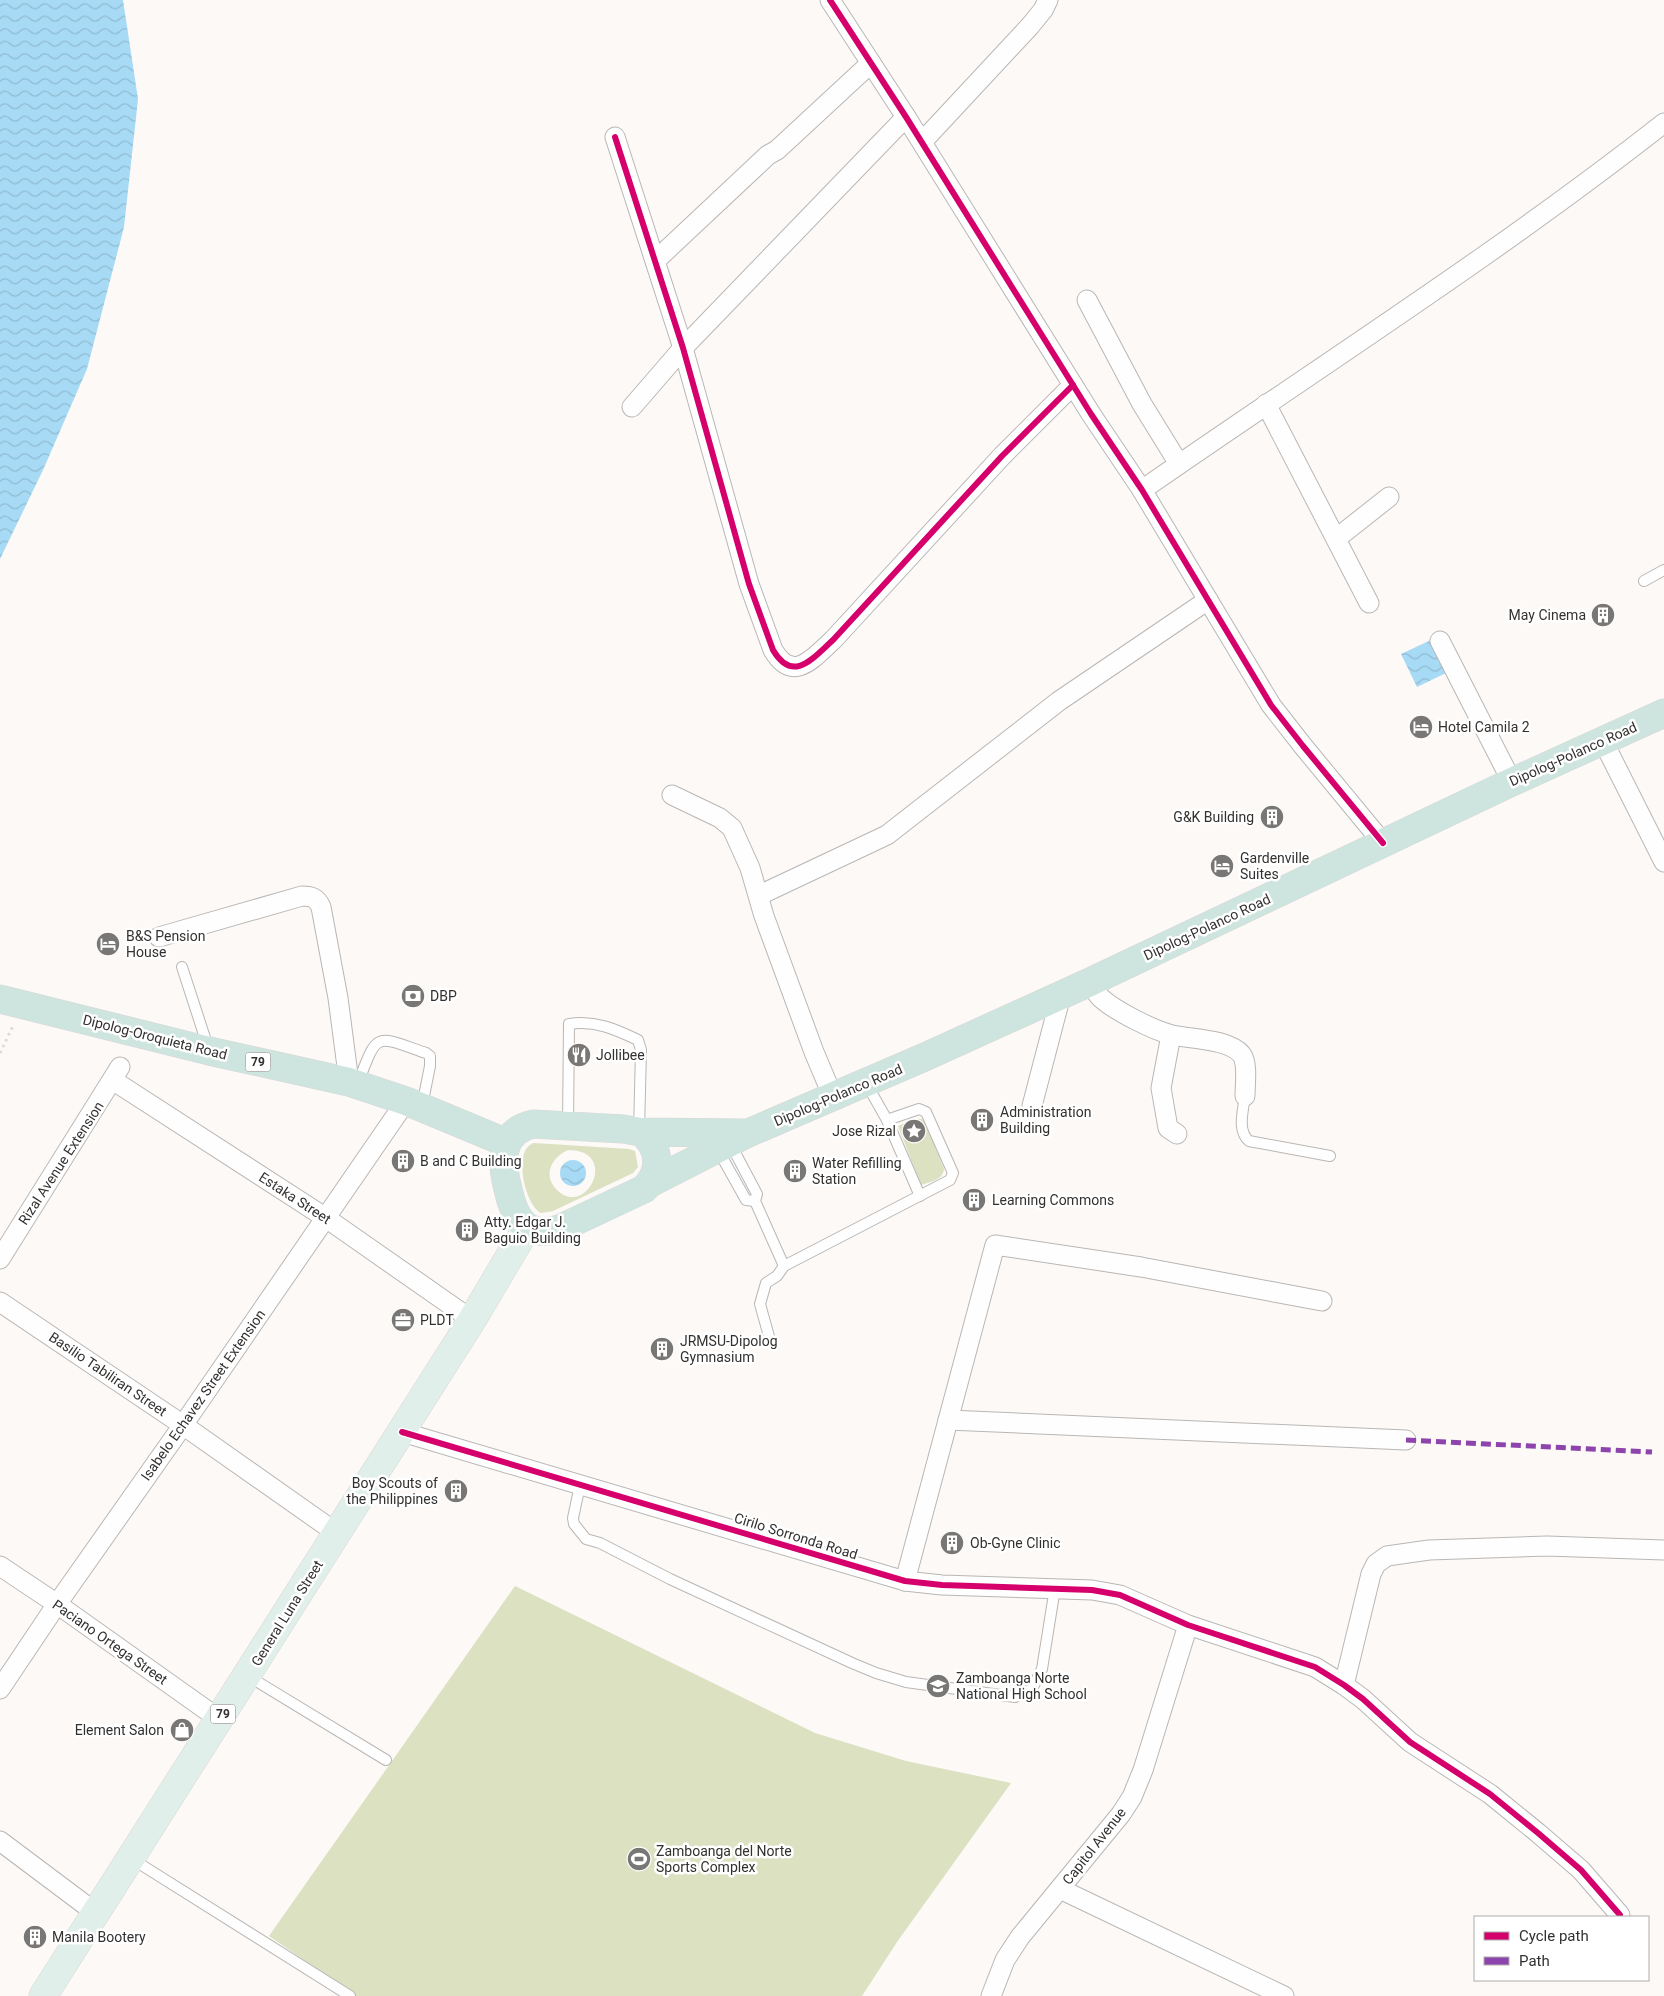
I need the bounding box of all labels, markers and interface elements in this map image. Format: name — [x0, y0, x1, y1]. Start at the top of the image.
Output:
building icon: May Cinema — [1590, 602, 1616, 628]
place label: May Cinema — [1509, 607, 1586, 623]
hotel icon: Hotel Camila 2 — [1408, 714, 1434, 740]
place label: Hotel Camila 2 — [1438, 719, 1530, 735]
street label: Dipolog-Polanco Road — [1507, 719, 1639, 789]
building icon: G&K Building — [1259, 804, 1285, 830]
place label: G&K Building — [1173, 809, 1254, 825]
place label: Gardenville Suites — [1240, 850, 1309, 882]
hotel icon: Gardenville Suites — [1209, 853, 1235, 879]
street label: Dipolog-Polanco Road — [1141, 891, 1273, 963]
place label: B&S Pension House — [126, 928, 205, 960]
hotel icon: B&S Pension House — [95, 931, 121, 957]
bank icon: DBP — [400, 983, 426, 1009]
place label: DBP — [430, 988, 457, 1004]
street label: Dipolog-Oroquieta Road — [81, 1011, 229, 1063]
restaurant icon: Jollibee — [566, 1042, 592, 1068]
place label: Jollibee — [596, 1047, 645, 1063]
road number: 79 — [246, 1052, 270, 1072]
street label: Dipolog-Polanco Road — [771, 1061, 905, 1129]
street label: Rizal Avenue Extension — [15, 1098, 107, 1228]
place label: Administration Building — [1000, 1104, 1091, 1136]
building icon: Administration Building — [969, 1107, 995, 1133]
place icon: Jose Rizal — [901, 1118, 927, 1144]
place label: Jose Rizal — [832, 1123, 896, 1139]
building icon: B and C Building — [390, 1148, 416, 1174]
place label: B and C Building — [420, 1153, 522, 1169]
place label: Water Refilling Station — [812, 1155, 902, 1187]
building icon: Water Refilling Station — [782, 1158, 808, 1184]
street label: Estaka Street — [256, 1169, 334, 1227]
building icon: Learning Commons — [961, 1187, 987, 1213]
place label: Learning Commons — [992, 1192, 1114, 1208]
place label: Atty. Edgar J. Baguio Building — [484, 1214, 581, 1246]
building icon: Atty. Edgar J. Baguio Building — [454, 1217, 480, 1243]
street label: Isabelo Echavez Street Extension — [138, 1306, 268, 1484]
office icon: PLDT — [390, 1307, 416, 1333]
place label: PLDT — [420, 1312, 454, 1328]
street label: Basilio Tabiliran Street — [46, 1329, 170, 1420]
place label: JRMSU-Dipolog Gymnasium — [680, 1333, 778, 1365]
building icon: JRMSU-Dipolog Gymnasium — [649, 1336, 675, 1362]
place label: Boy Scouts of the Philippines — [347, 1475, 438, 1507]
building icon: Boy Scouts of the Philippines — [443, 1478, 469, 1504]
street label: Cirilo Sorronda Road — [732, 1510, 860, 1562]
building icon: Ob-Gyne Clinic — [939, 1530, 965, 1556]
place label: Ob-Gyne Clinic — [970, 1535, 1061, 1551]
street label: General Luna Street — [248, 1557, 326, 1669]
street label: Paciano Ortega Street — [49, 1596, 171, 1688]
place label: Zamboanga Norte National High School — [956, 1670, 1087, 1702]
school or university icon: Zamboanga Norte National High School — [925, 1673, 951, 1699]
road number: 79 — [210, 1705, 236, 1724]
shop icon: Element Salon — [169, 1717, 195, 1743]
place label: Element Salon — [75, 1722, 164, 1738]
street label: Capitol Avenue — [1059, 1804, 1129, 1888]
place label: Zamboanga del Norte Sports Complex — [656, 1843, 792, 1875]
sports icon: Zamboanga del Norte Sports Complex — [626, 1846, 652, 1872]
legend — [1474, 1916, 1649, 1981]
building icon: Manila Bootery — [22, 1924, 48, 1950]
text: Cycle path — [1519, 1927, 1589, 1945]
place label: Manila Bootery — [52, 1929, 146, 1945]
text: Path — [1519, 1952, 1550, 1970]

